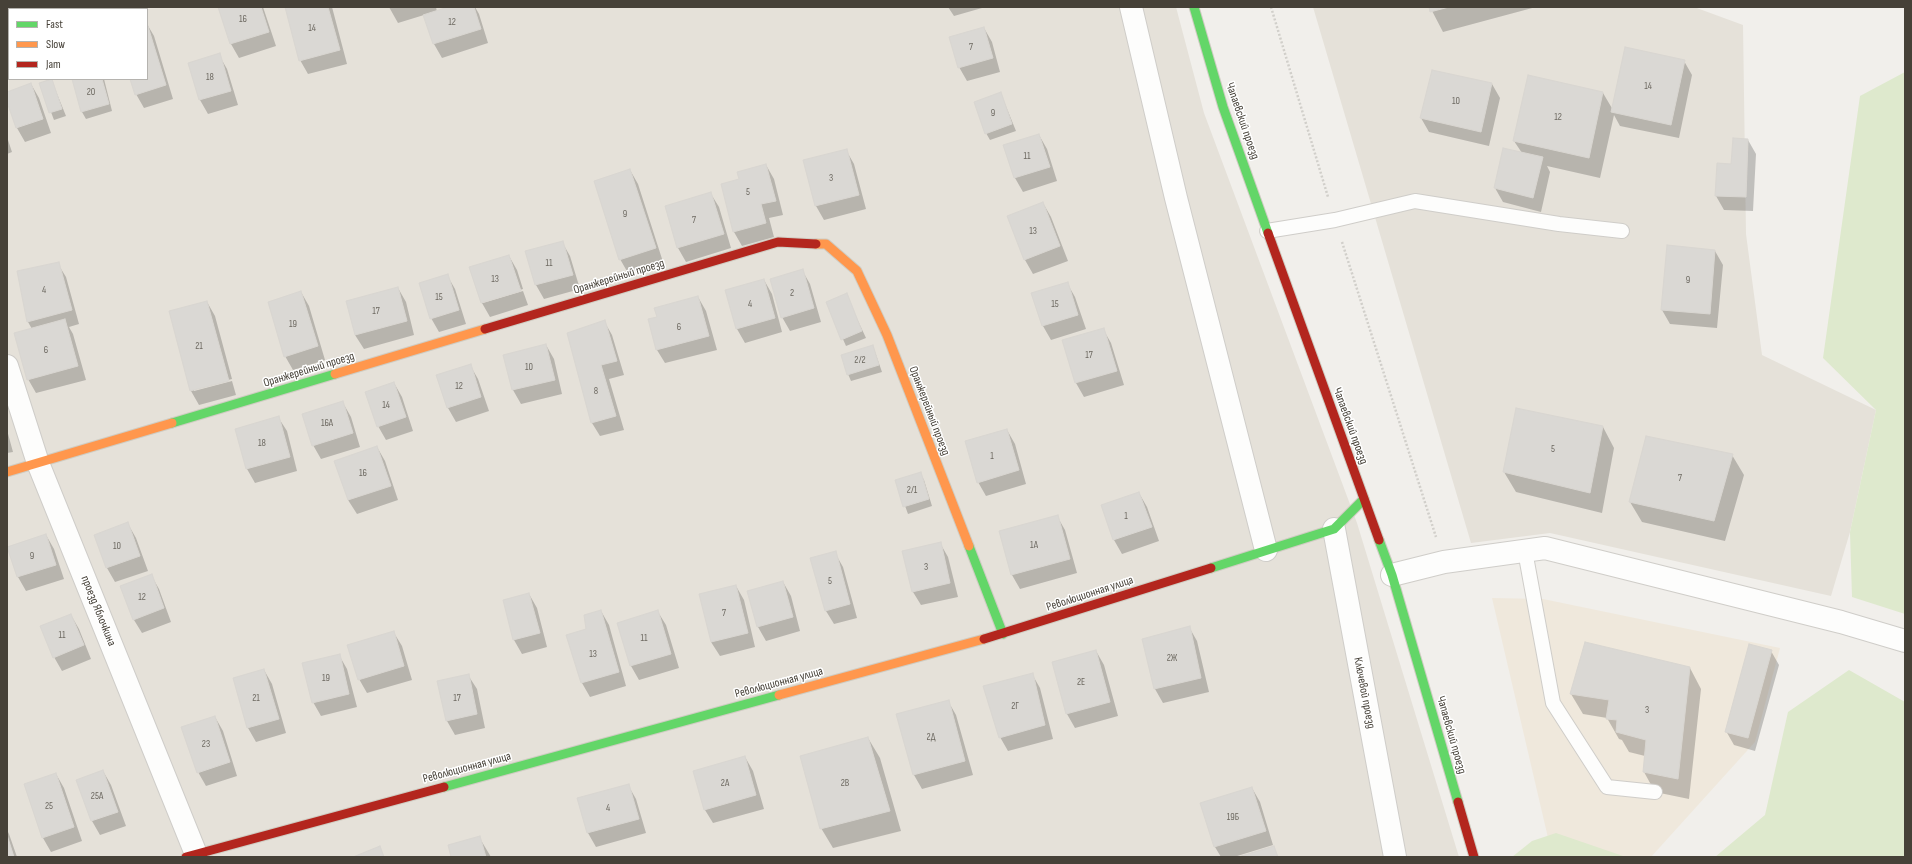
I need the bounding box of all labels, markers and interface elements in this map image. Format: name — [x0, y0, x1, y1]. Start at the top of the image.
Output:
legend — [8, 8, 148, 80]
house number: 16 — [239, 13, 247, 25]
house number: 12 — [448, 16, 456, 28]
text: Fast — [46, 17, 63, 32]
house number: 14 — [308, 22, 316, 34]
text: Slow — [46, 37, 65, 52]
house number: 7 — [969, 41, 973, 53]
text: Jam — [46, 57, 61, 72]
house number: 18 — [206, 71, 214, 83]
house number: 14 — [1644, 80, 1652, 92]
street label: Чапаевский проезд — [1222, 81, 1262, 161]
house number: 20 — [87, 86, 95, 98]
house number: 10 — [1452, 95, 1460, 107]
house number: 9 — [991, 107, 995, 119]
house number: 12 — [1554, 111, 1562, 123]
house number: 11 — [1024, 150, 1030, 162]
house number: 3 — [829, 172, 833, 184]
house number: 5 — [746, 186, 750, 198]
house number: 9 — [623, 208, 627, 220]
house number: 7 — [692, 214, 696, 226]
house number: 13 — [1029, 225, 1037, 237]
street label: Оранжерейный проезд — [572, 256, 666, 298]
house number: 11 — [546, 257, 552, 269]
house number: 13 — [491, 273, 499, 285]
house number: 9 — [1686, 274, 1690, 286]
house number: 4 — [42, 284, 46, 296]
house number: 2 — [790, 287, 794, 299]
house number: 15 — [435, 291, 443, 303]
house number: 4 — [748, 298, 752, 310]
house number: 15 — [1051, 298, 1059, 310]
house number: 17 — [372, 305, 380, 317]
house number: 19 — [289, 318, 297, 330]
house number: 6 — [677, 321, 681, 333]
house number: 21 — [195, 340, 203, 352]
house number: 6 — [44, 344, 48, 356]
street label: Оранжерейный проезд — [262, 349, 356, 391]
house number: 17 — [1085, 349, 1093, 361]
house number: 2/2 — [854, 354, 866, 366]
house number: 10 — [525, 361, 533, 373]
street label: Оранжерейный проезд — [905, 364, 953, 458]
house number: 12 — [455, 380, 463, 392]
house number: 8 — [594, 385, 598, 397]
street label: Чапаевский проезд — [1329, 386, 1371, 466]
house number: 14 — [382, 399, 390, 411]
house number: 16А — [321, 417, 333, 429]
house number: 18 — [258, 437, 266, 449]
house number: 5 — [1551, 443, 1555, 455]
house number: 1 — [990, 450, 994, 462]
house number: 16 — [359, 467, 367, 479]
house number: 7 — [1678, 472, 1682, 484]
house number: 2/1 — [907, 484, 917, 496]
house number: 1 — [1124, 510, 1128, 522]
house number: 1А — [1030, 539, 1038, 551]
house number: 10 — [113, 540, 121, 552]
house number: 9 — [30, 550, 34, 562]
house number: 3 — [924, 561, 928, 573]
street label: Революционная улица — [1045, 573, 1135, 615]
street label: проезд Яблочкина — [77, 574, 119, 648]
house number: 5 — [828, 575, 832, 587]
house number: 12 — [138, 591, 146, 603]
house number: 7 — [722, 607, 726, 619]
house number: 11 — [59, 629, 65, 641]
house number: 11 — [641, 632, 647, 644]
house number: 13 — [589, 648, 597, 660]
house number: 2Ж — [1167, 652, 1177, 664]
street label: Ключевой проезд — [1350, 656, 1378, 730]
street label: Революционная улица — [733, 664, 825, 702]
house number: 19 — [322, 672, 330, 684]
house number: 2Е — [1077, 676, 1085, 688]
house number: 21 — [252, 692, 260, 704]
house number: 17 — [453, 692, 461, 704]
street label: Чапаевский проезд — [1433, 694, 1469, 776]
house number: 2Г — [1011, 700, 1019, 712]
house number: 3 — [1645, 704, 1649, 716]
house number: 2Д — [927, 731, 935, 743]
house number: 23 — [202, 738, 210, 750]
street label: Революционная улица — [421, 749, 513, 787]
house number: 2А — [721, 777, 729, 789]
house number: 2В — [841, 777, 849, 789]
house number: 25А — [91, 790, 103, 802]
house number: 25 — [45, 800, 53, 812]
house number: 4 — [606, 802, 610, 814]
house number: 19Б — [1227, 811, 1239, 823]

